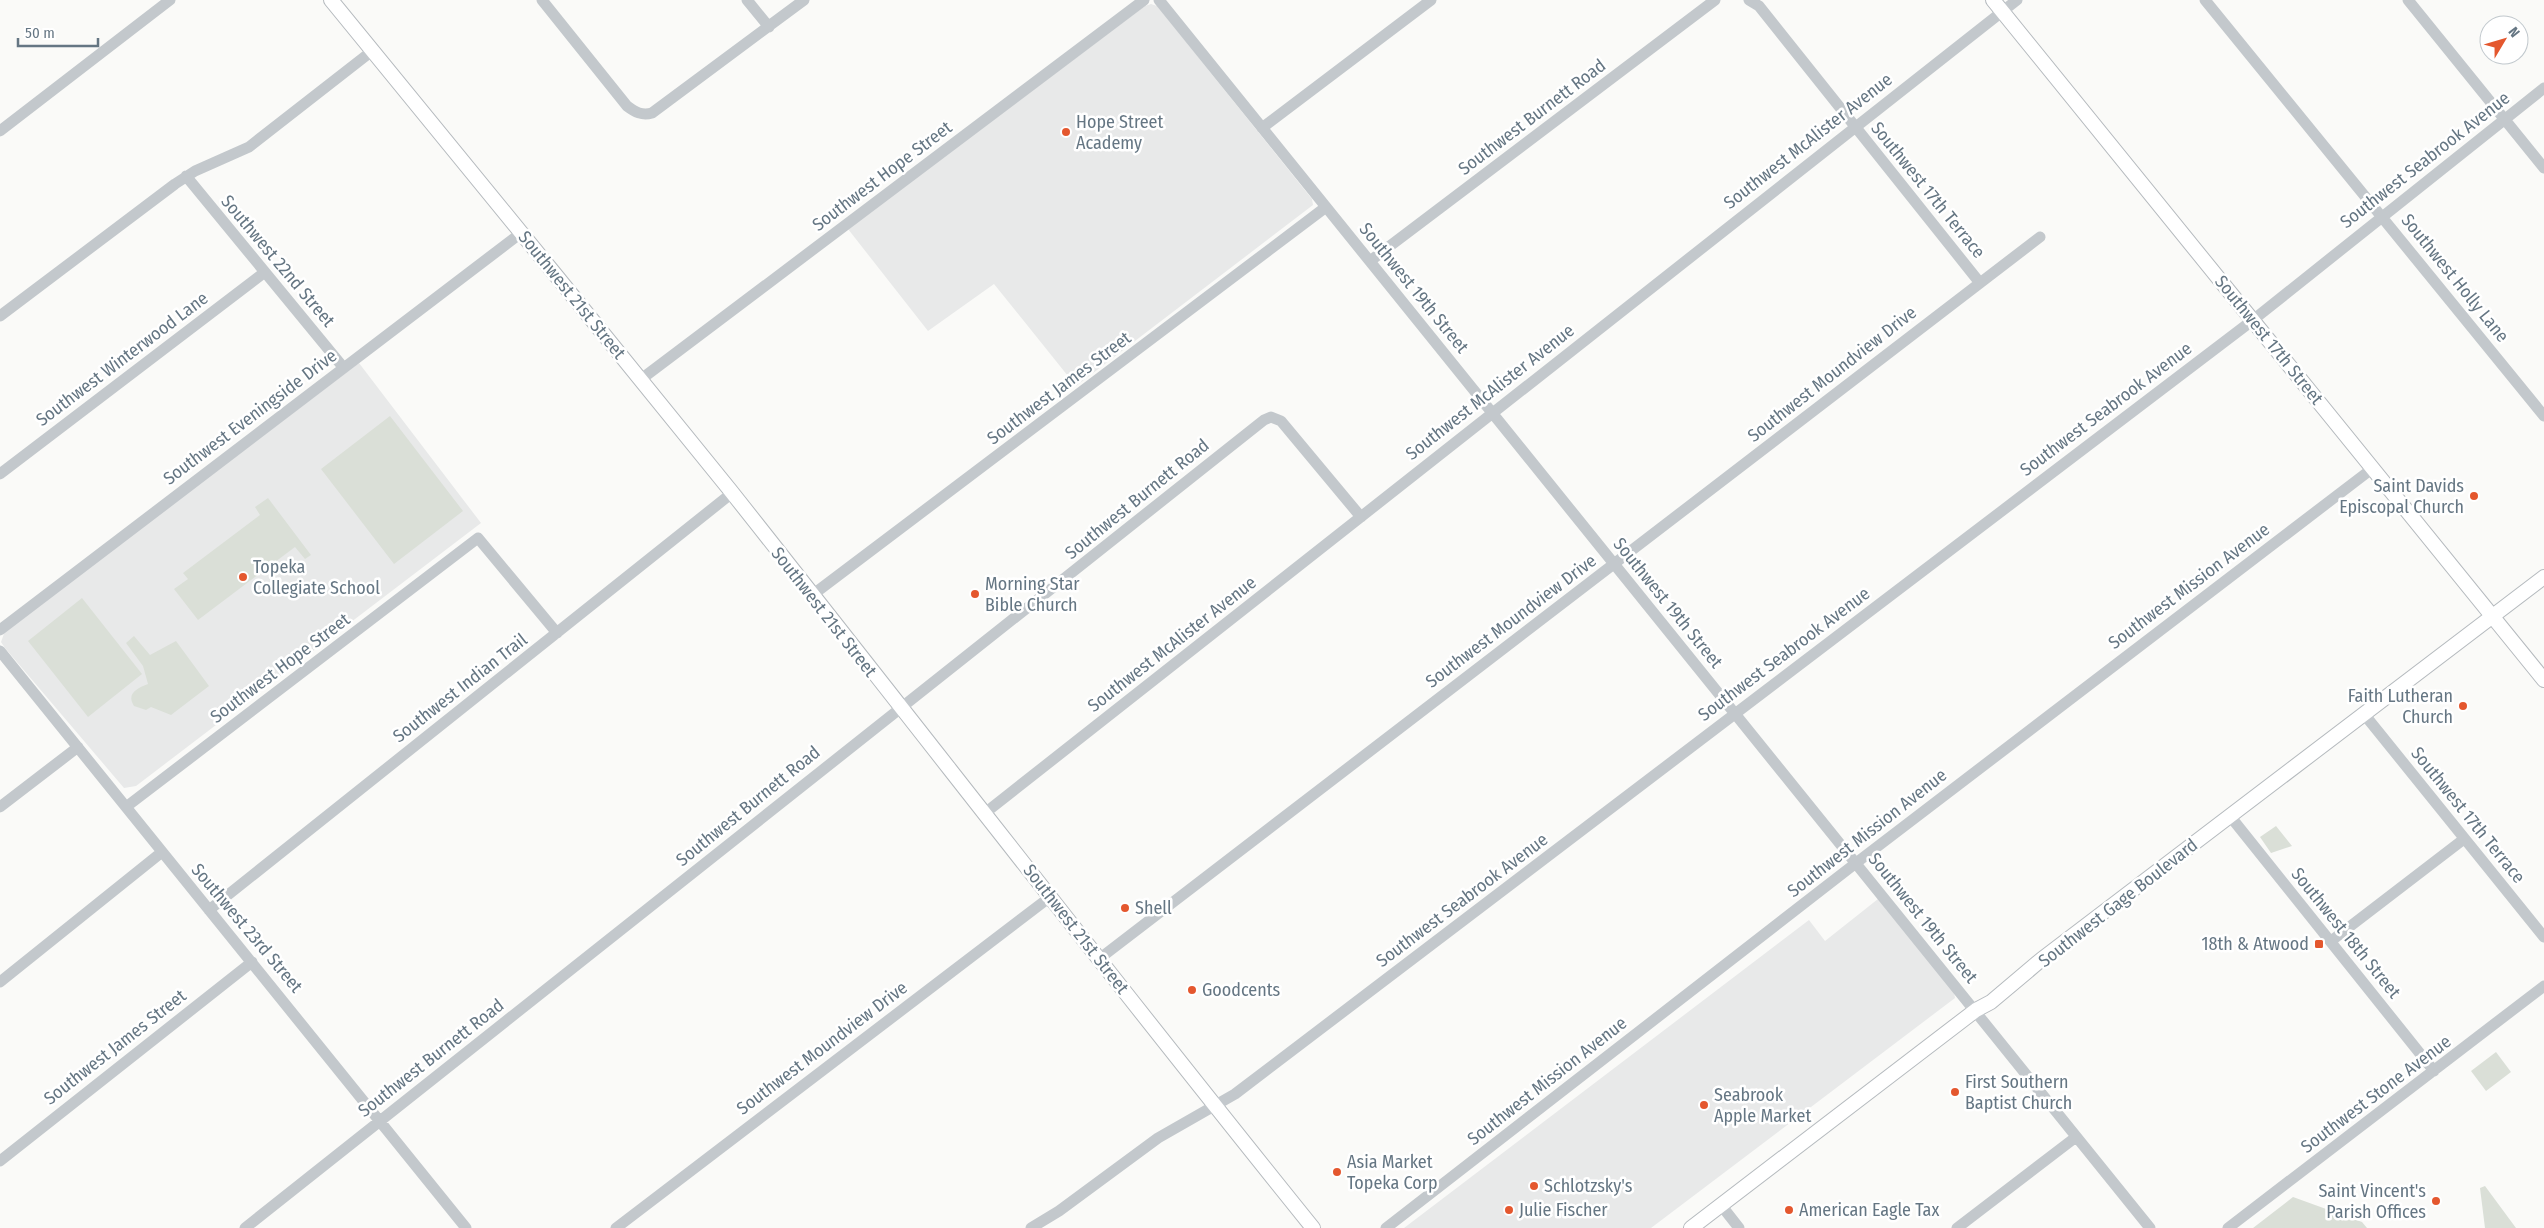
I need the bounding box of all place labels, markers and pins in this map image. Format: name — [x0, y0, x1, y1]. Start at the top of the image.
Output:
place label: Hope Street Academy — [1076, 111, 1163, 154]
marker: Hope Street Academy — [1060, 126, 1072, 138]
place label: Saint Davids Episcopal Church — [2339, 475, 2464, 518]
marker: Saint Davids Episcopal Church — [2468, 490, 2480, 502]
place label: Topeka Collegiate School — [253, 556, 380, 599]
marker: Topeka Collegiate School — [237, 571, 249, 583]
place label: Morning Star Bible Church — [985, 573, 1080, 616]
marker: Morning Star Bible Church — [969, 588, 981, 600]
place label: Faith Lutheran Church — [2348, 685, 2453, 728]
marker: Faith Lutheran Church — [2457, 700, 2469, 712]
place label: Shell — [1135, 897, 1172, 919]
marker: Shell — [1119, 902, 1131, 914]
place label: 18th & Atwood — [2201, 933, 2309, 955]
marker: 18th & Atwood — [2313, 938, 2325, 950]
place label: Goodcents — [1202, 979, 1281, 1001]
marker: Goodcents — [1186, 984, 1198, 996]
place label: First Southern Baptist Church — [1965, 1071, 2072, 1114]
place label: Seabrook Apple Market — [1714, 1084, 1811, 1127]
marker: First Southern Baptist Church — [1949, 1086, 1961, 1098]
marker: Seabrook Apple Market — [1698, 1099, 1710, 1111]
place label: Asia Market Topeka Corp — [1347, 1151, 1438, 1194]
marker: Asia Market Topeka Corp — [1331, 1166, 1343, 1178]
place label: Schlotzsky's — [1544, 1175, 1633, 1197]
marker: Schlotzsky's — [1528, 1180, 1540, 1192]
place label: Saint Vincent's Parish Offices — [2318, 1180, 2426, 1223]
marker: Saint Vincent's Parish Offices — [2430, 1195, 2442, 1207]
place label: Julie Fischer — [1519, 1199, 1608, 1221]
place label: American Eagle Tax — [1799, 1199, 1939, 1221]
marker: Julie Fischer — [1503, 1204, 1515, 1216]
marker: American Eagle Tax — [1783, 1204, 1795, 1216]

